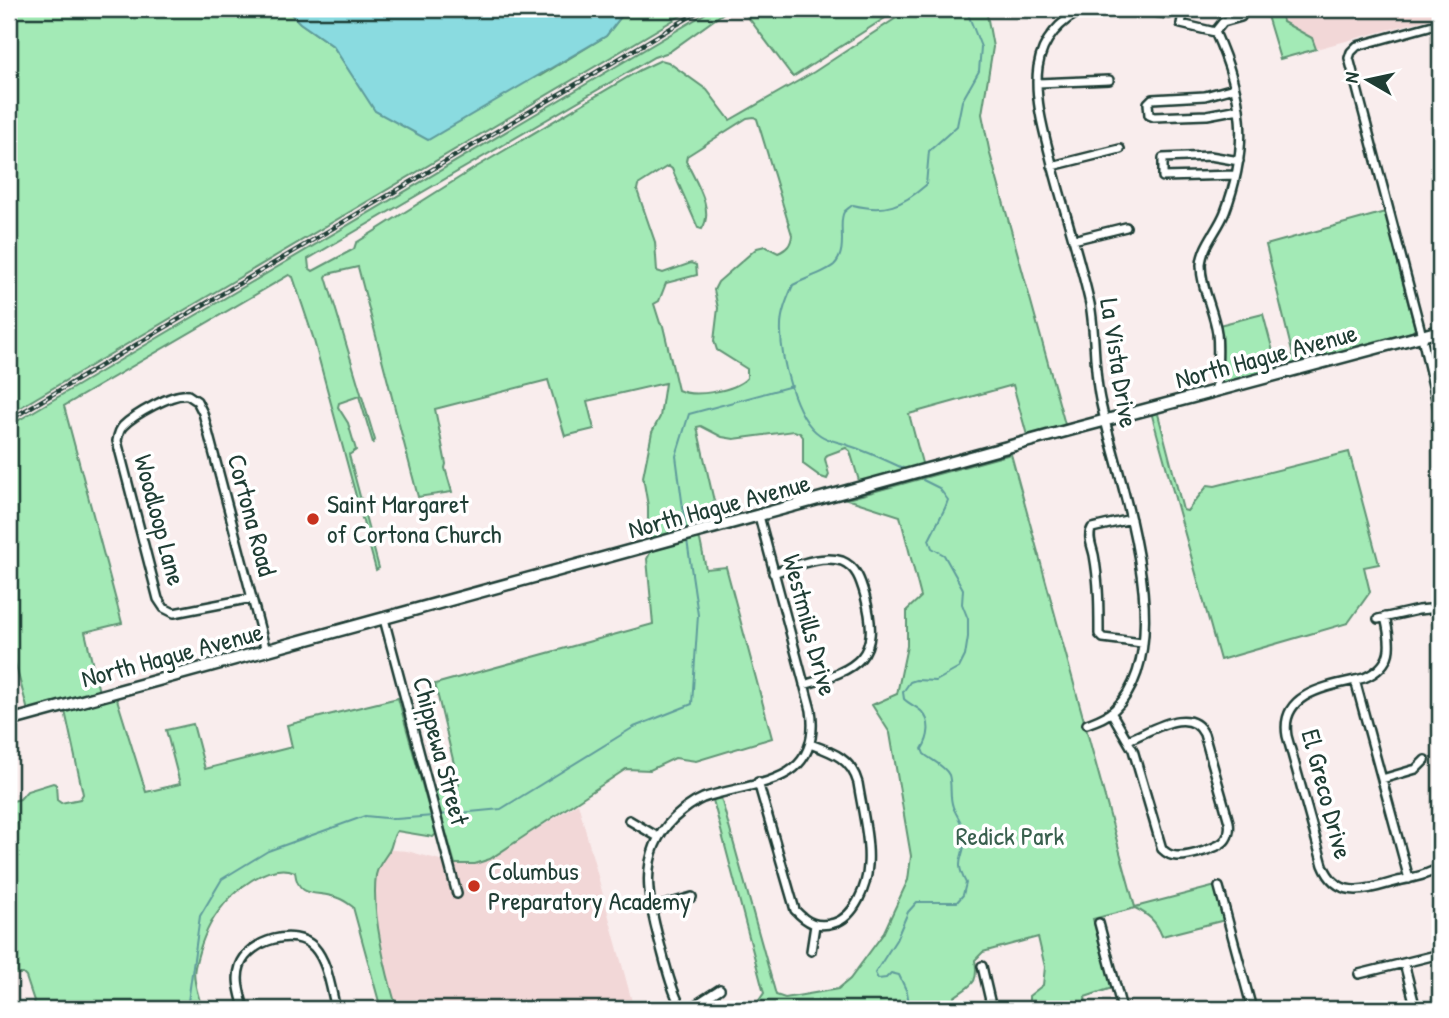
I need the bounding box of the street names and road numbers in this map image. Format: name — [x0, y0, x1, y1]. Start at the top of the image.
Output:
street label: La Vista Drive — [1092, 296, 1147, 430]
street label: North Hague Avenue — [1171, 314, 1361, 397]
street label: Cortona Road — [219, 450, 286, 580]
street label: Woodloop Lane — [126, 451, 195, 589]
street label: North Hague Avenue — [624, 464, 814, 547]
street label: Westmills Drive — [775, 550, 846, 699]
street label: North Hague Avenue — [77, 613, 267, 696]
street label: Chippewa Street — [405, 673, 478, 830]
street label: El Greco Drive — [1293, 725, 1362, 862]

